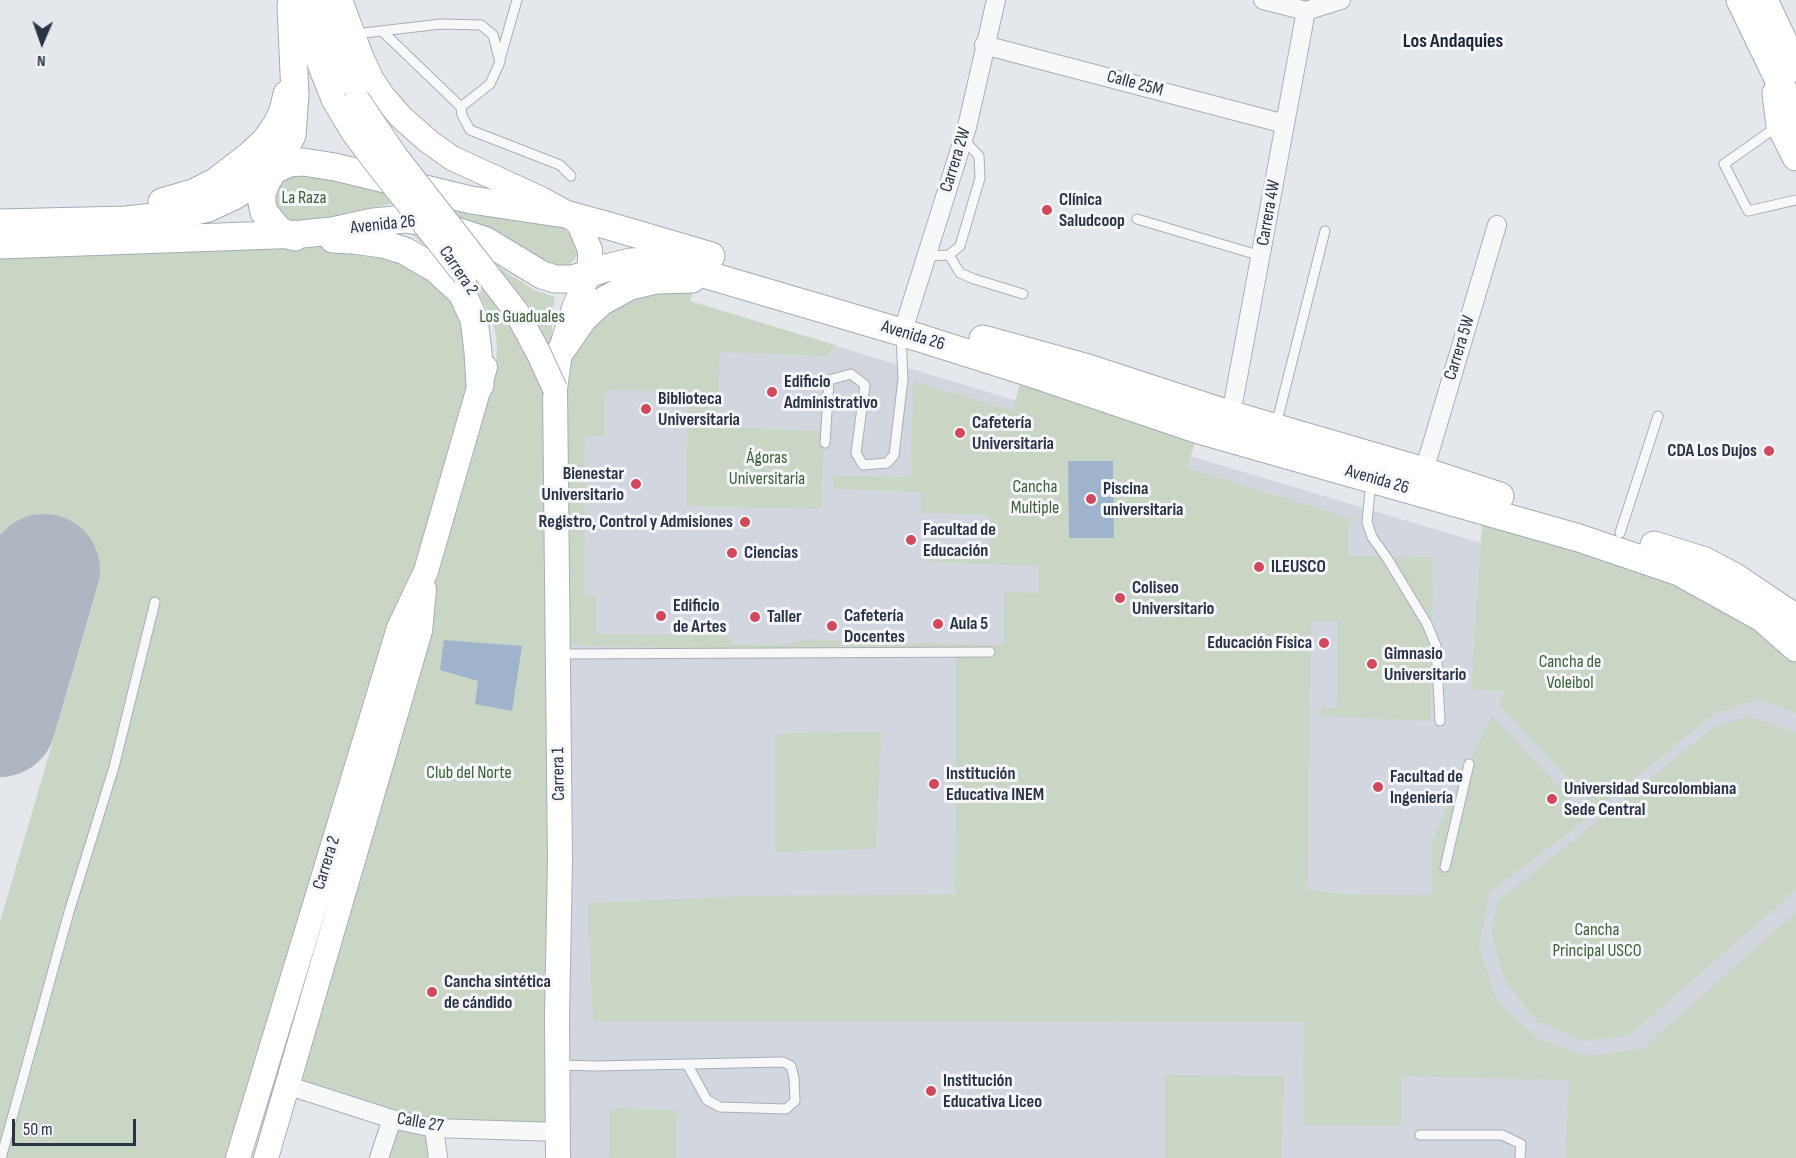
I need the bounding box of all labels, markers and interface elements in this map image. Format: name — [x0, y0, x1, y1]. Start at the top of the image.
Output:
north arrow — [12, 12, 72, 72]
district label: Los Andaquies — [1403, 30, 1503, 54]
text: N — [37, 51, 46, 70]
street label: Calle 25M — [1104, 66, 1166, 102]
street label: Carrera 2W — [936, 125, 976, 195]
street label: Carrera 4W — [1253, 178, 1285, 248]
park label: La Raza — [282, 187, 326, 209]
place label: Clínica Saludcoop — [1059, 189, 1125, 232]
marker: Clínica Saludcoop — [1040, 203, 1054, 217]
street label: Avenida 26 — [349, 211, 417, 239]
street label: Carrera 2 — [434, 242, 482, 300]
park label: Los Guaduales — [479, 306, 565, 328]
street label: Carrera 5W — [1440, 313, 1480, 383]
street label: Avenida 26 — [879, 316, 947, 356]
place label: Edificio Administrativo — [784, 371, 878, 413]
marker: Edificio Administrativo — [765, 385, 779, 399]
place label: Biblioteca Universitaria — [658, 388, 740, 430]
marker: Biblioteca Universitaria — [639, 402, 653, 416]
place label: Cafetería Universitaria — [972, 412, 1054, 454]
marker: Cafetería Universitaria — [953, 426, 967, 440]
place label: CDA Los Dujos — [1667, 440, 1757, 462]
marker: CDA Los Dujos — [1762, 444, 1776, 458]
park label: Ágoras Universitaria — [729, 447, 805, 490]
street label: Avenida 26 — [1343, 461, 1411, 499]
place label: Bienestar Universitario — [542, 463, 624, 506]
park label: Cancha Multiple — [1011, 476, 1059, 518]
marker: Bienestar Universitario — [629, 477, 643, 491]
place label: Piscina universitaria — [1103, 478, 1183, 520]
marker: Piscina universitaria — [1084, 492, 1098, 506]
place label: Registro, Control y Admisiones — [539, 511, 733, 533]
marker: Registro, Control y Admisiones — [738, 515, 752, 529]
place label: Facultad de Educación — [923, 519, 996, 562]
marker: Facultad de Educación — [904, 533, 918, 547]
place label: Ciencias — [744, 542, 798, 564]
marker: Ciencias — [725, 546, 739, 560]
place label: ILEUSCO — [1271, 556, 1326, 578]
marker: ILEUSCO — [1252, 560, 1266, 574]
place label: Coliseo Universitario — [1132, 577, 1214, 620]
marker: Coliseo Universitario — [1113, 591, 1127, 605]
place label: Edificio de Artes — [673, 595, 726, 638]
place label: Cafetería Docentes — [844, 605, 905, 648]
place label: Taller — [767, 606, 802, 628]
marker: Edificio de Artes — [654, 609, 668, 623]
marker: Taller — [748, 610, 762, 624]
place label: Aula 5 — [950, 613, 988, 635]
marker: Aula 5 — [931, 617, 945, 631]
marker: Cafetería Docentes — [825, 619, 839, 633]
place label: Educación Física — [1207, 632, 1312, 654]
marker: Educación Física — [1317, 636, 1331, 650]
place label: Gimnasio Universitario — [1384, 643, 1466, 686]
park label: Cancha de Voleibol — [1539, 651, 1601, 694]
marker: Gimnasio Universitario — [1365, 657, 1379, 671]
street label: Carrera 1 — [548, 747, 570, 801]
park label: Club del Norte — [426, 762, 512, 784]
place label: Institución Educativa INEM — [946, 763, 1044, 806]
place label: Facultad de Ingeniería — [1390, 766, 1463, 808]
marker: Institución Educativa INEM — [927, 777, 941, 791]
place label: Universidad Surcolombiana Sede Central — [1564, 778, 1736, 820]
marker: Facultad de Ingeniería — [1371, 780, 1385, 794]
marker: Universidad Surcolombiana Sede Central — [1545, 792, 1559, 806]
street label: Carrera 2 — [309, 834, 345, 892]
park label: Cancha Principal USCO — [1552, 919, 1642, 962]
place label: Cancha sintética de cándido — [444, 971, 551, 1014]
marker: Cancha sintética de cándido — [425, 985, 439, 999]
place label: Institución Educativa Liceo — [943, 1070, 1042, 1112]
marker: Institución Educativa Liceo — [924, 1084, 938, 1098]
scale bar — [15, 1107, 140, 1145]
street label: Calle 27 — [395, 1108, 445, 1138]
text: 50 m — [23, 1119, 53, 1140]

